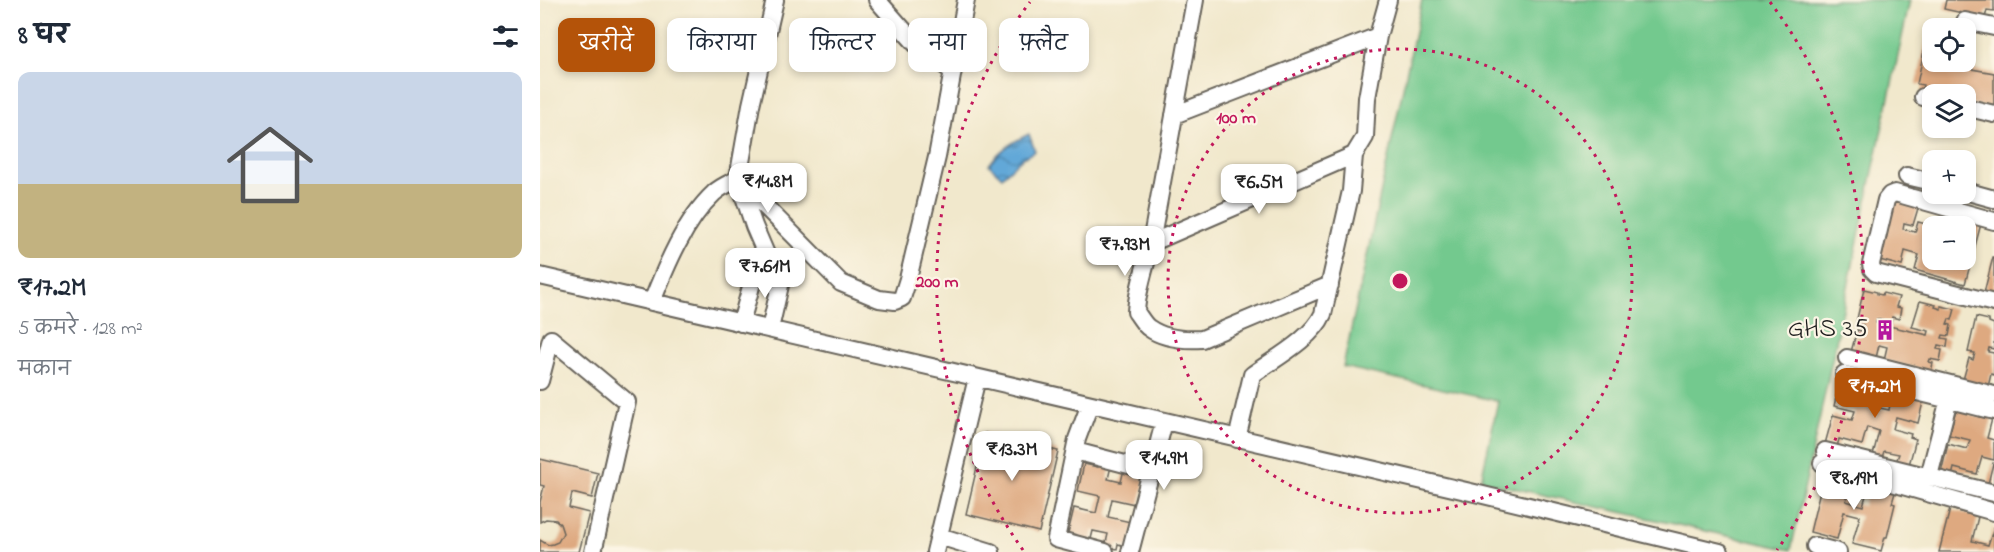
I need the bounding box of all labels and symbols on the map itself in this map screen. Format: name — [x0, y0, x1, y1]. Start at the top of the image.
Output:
text: 100 m — [1216, 106, 1256, 132]
pin: ₹14.8M — [719, 163, 817, 214]
pin: ₹6.5M — [1217, 164, 1301, 215]
pin: ₹7.93M — [1076, 226, 1174, 277]
pin: ₹7.61M — [716, 248, 814, 299]
text: 200 m — [915, 270, 959, 296]
centre of rings — [1390, 271, 1410, 291]
place label: GHS 35 — [1788, 311, 1868, 349]
building icon: GHS 35 — [1873, 318, 1897, 342]
pin: ₹17.2M — [1826, 368, 1924, 419]
pin: ₹13.3M — [963, 431, 1061, 482]
pin: ₹14.9M — [1115, 440, 1213, 491]
pin: ₹8.19M — [1805, 460, 1903, 511]

